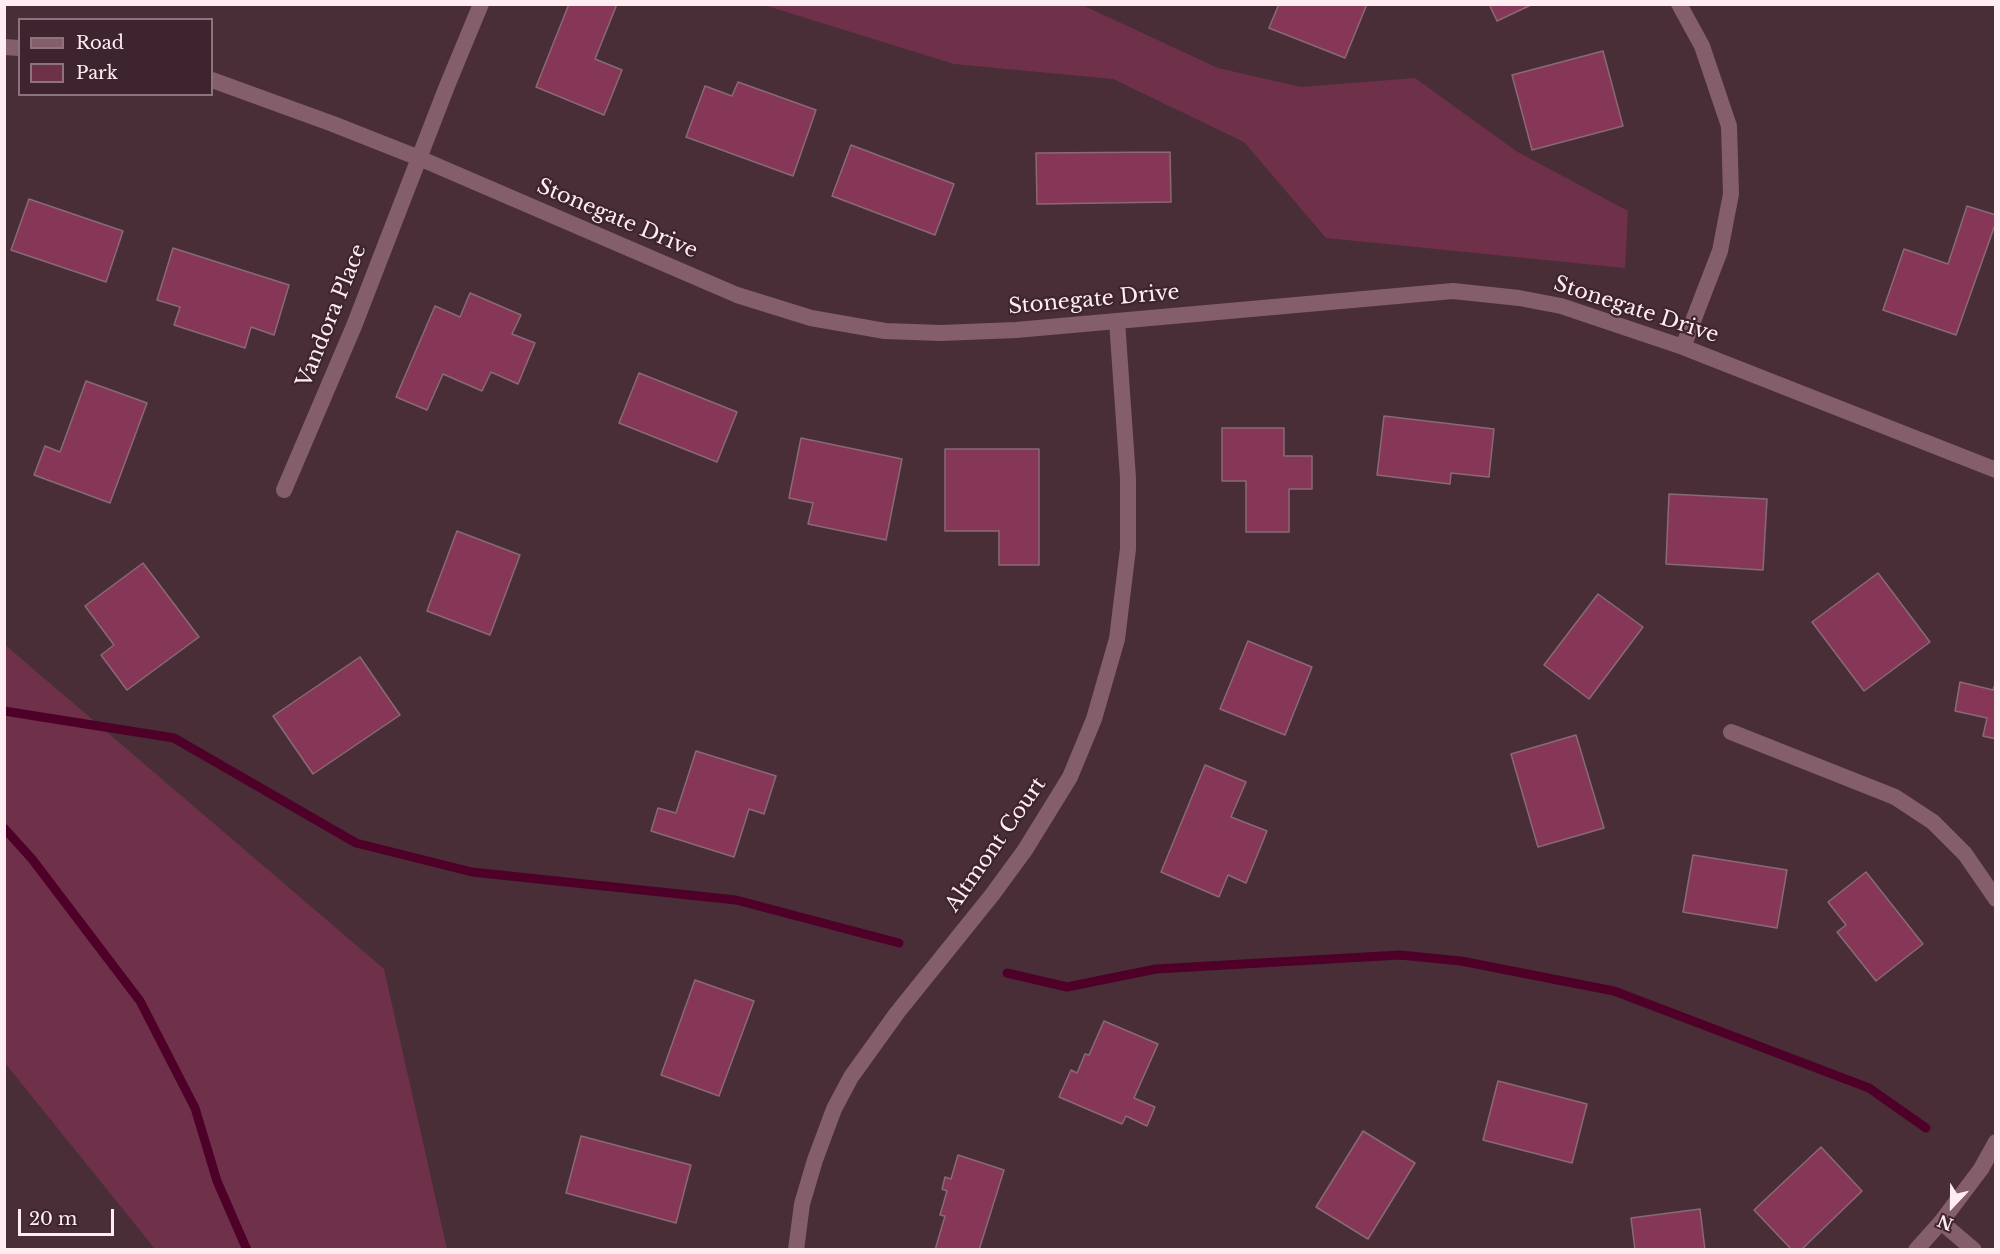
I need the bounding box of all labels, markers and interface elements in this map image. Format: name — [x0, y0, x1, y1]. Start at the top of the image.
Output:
legend — [18, 18, 213, 96]
text: Road — [76, 32, 124, 54]
text: Park — [76, 62, 118, 84]
street label: Stonegate Drive — [533, 174, 701, 264]
street label: Vandora Place — [292, 241, 372, 391]
street label: Stonegate Drive — [1550, 271, 1722, 349]
street label: Stonegate Drive — [1007, 280, 1181, 320]
street label: Altmont Court — [940, 773, 1052, 917]
north arrow — [1922, 1176, 1982, 1236]
scale bar — [21, 1197, 117, 1235]
text: 20 m — [29, 1208, 77, 1230]
text: N — [1935, 1211, 1956, 1235]

